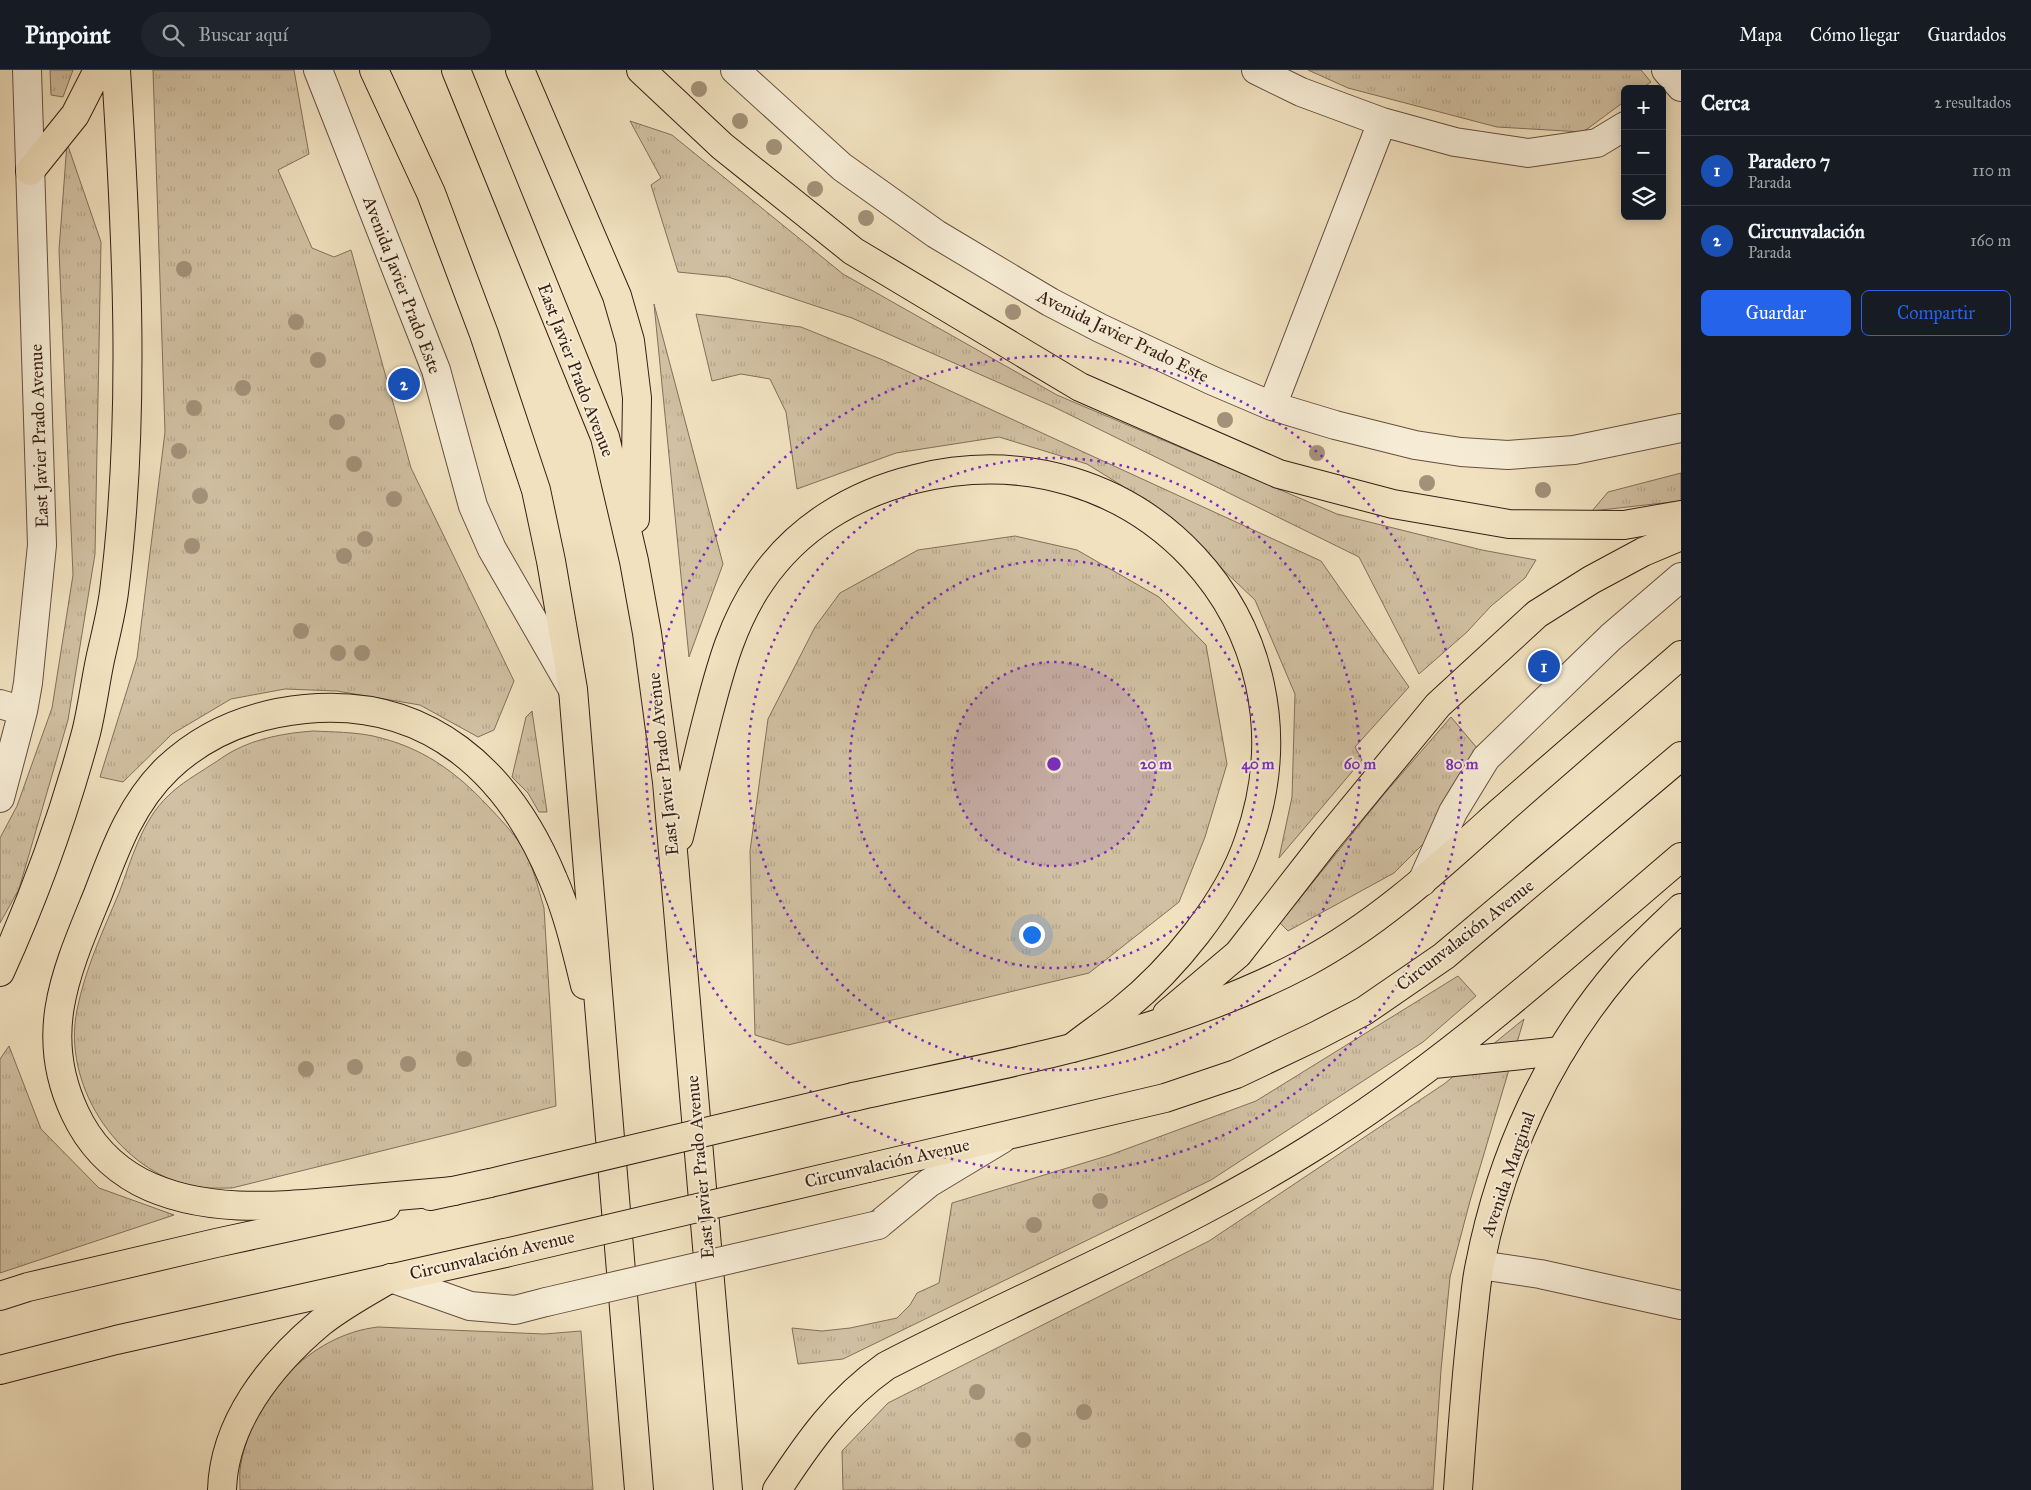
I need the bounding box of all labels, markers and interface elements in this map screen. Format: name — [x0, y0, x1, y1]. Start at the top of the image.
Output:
search box — [141, 12, 491, 57]
text: Pinpoint — [25, 20, 111, 50]
icon: search — [159, 21, 187, 49]
text: Buscar aquí — [199, 23, 288, 46]
text: Mapa — [1739, 24, 1782, 46]
text: Cómo llegar — [1810, 24, 1900, 46]
text: Guardados — [1928, 24, 2006, 46]
map controls — [1621, 85, 1666, 220]
button: + — [1621, 85, 1666, 130]
text: Cerca — [1701, 90, 1750, 116]
text: 2 resultados — [1934, 93, 2011, 112]
button: − — [1621, 130, 1666, 175]
text: Paradero 7 — [1748, 150, 1830, 173]
text: 1 — [1714, 161, 1720, 180]
text: 110 m — [1972, 161, 2011, 180]
text: Parada — [1748, 173, 1791, 192]
button: layers — [1621, 175, 1666, 220]
street label: Avenida Javier Prado Este — [357, 192, 446, 377]
text: Circunvalación — [1748, 220, 1865, 243]
text: 2 — [1713, 231, 1721, 250]
text: 160 m — [1970, 231, 2011, 250]
text: Parada — [1748, 243, 1791, 262]
street label: East Javier Prado Avenue — [532, 280, 619, 460]
street label: Avenida Javier Prado Este — [1032, 284, 1213, 388]
button: Guardar — [1701, 290, 1851, 336]
button: Compartir — [1861, 290, 2011, 336]
street label: East Javier Prado Avenue — [25, 344, 54, 528]
pin: 2 — [388, 365, 420, 403]
pin: 1 — [1528, 647, 1560, 685]
street label: East Javier Prado Avenue — [642, 671, 685, 857]
centre of rings — [1045, 755, 1063, 773]
text: 20 m — [1140, 755, 1172, 773]
text: 40 m — [1242, 755, 1275, 774]
text: 60 m — [1344, 755, 1377, 773]
text: 80 m — [1446, 755, 1479, 773]
street label: Circunvalación Avenue — [1392, 874, 1538, 996]
your location — [1019, 922, 1045, 948]
street label: East Javier Prado Avenue — [681, 1074, 720, 1260]
street label: Avenida Marginal — [1476, 1108, 1541, 1241]
street label: Circunvalación Avenue — [802, 1133, 972, 1193]
street label: Circunvalación Avenue — [407, 1225, 577, 1285]

